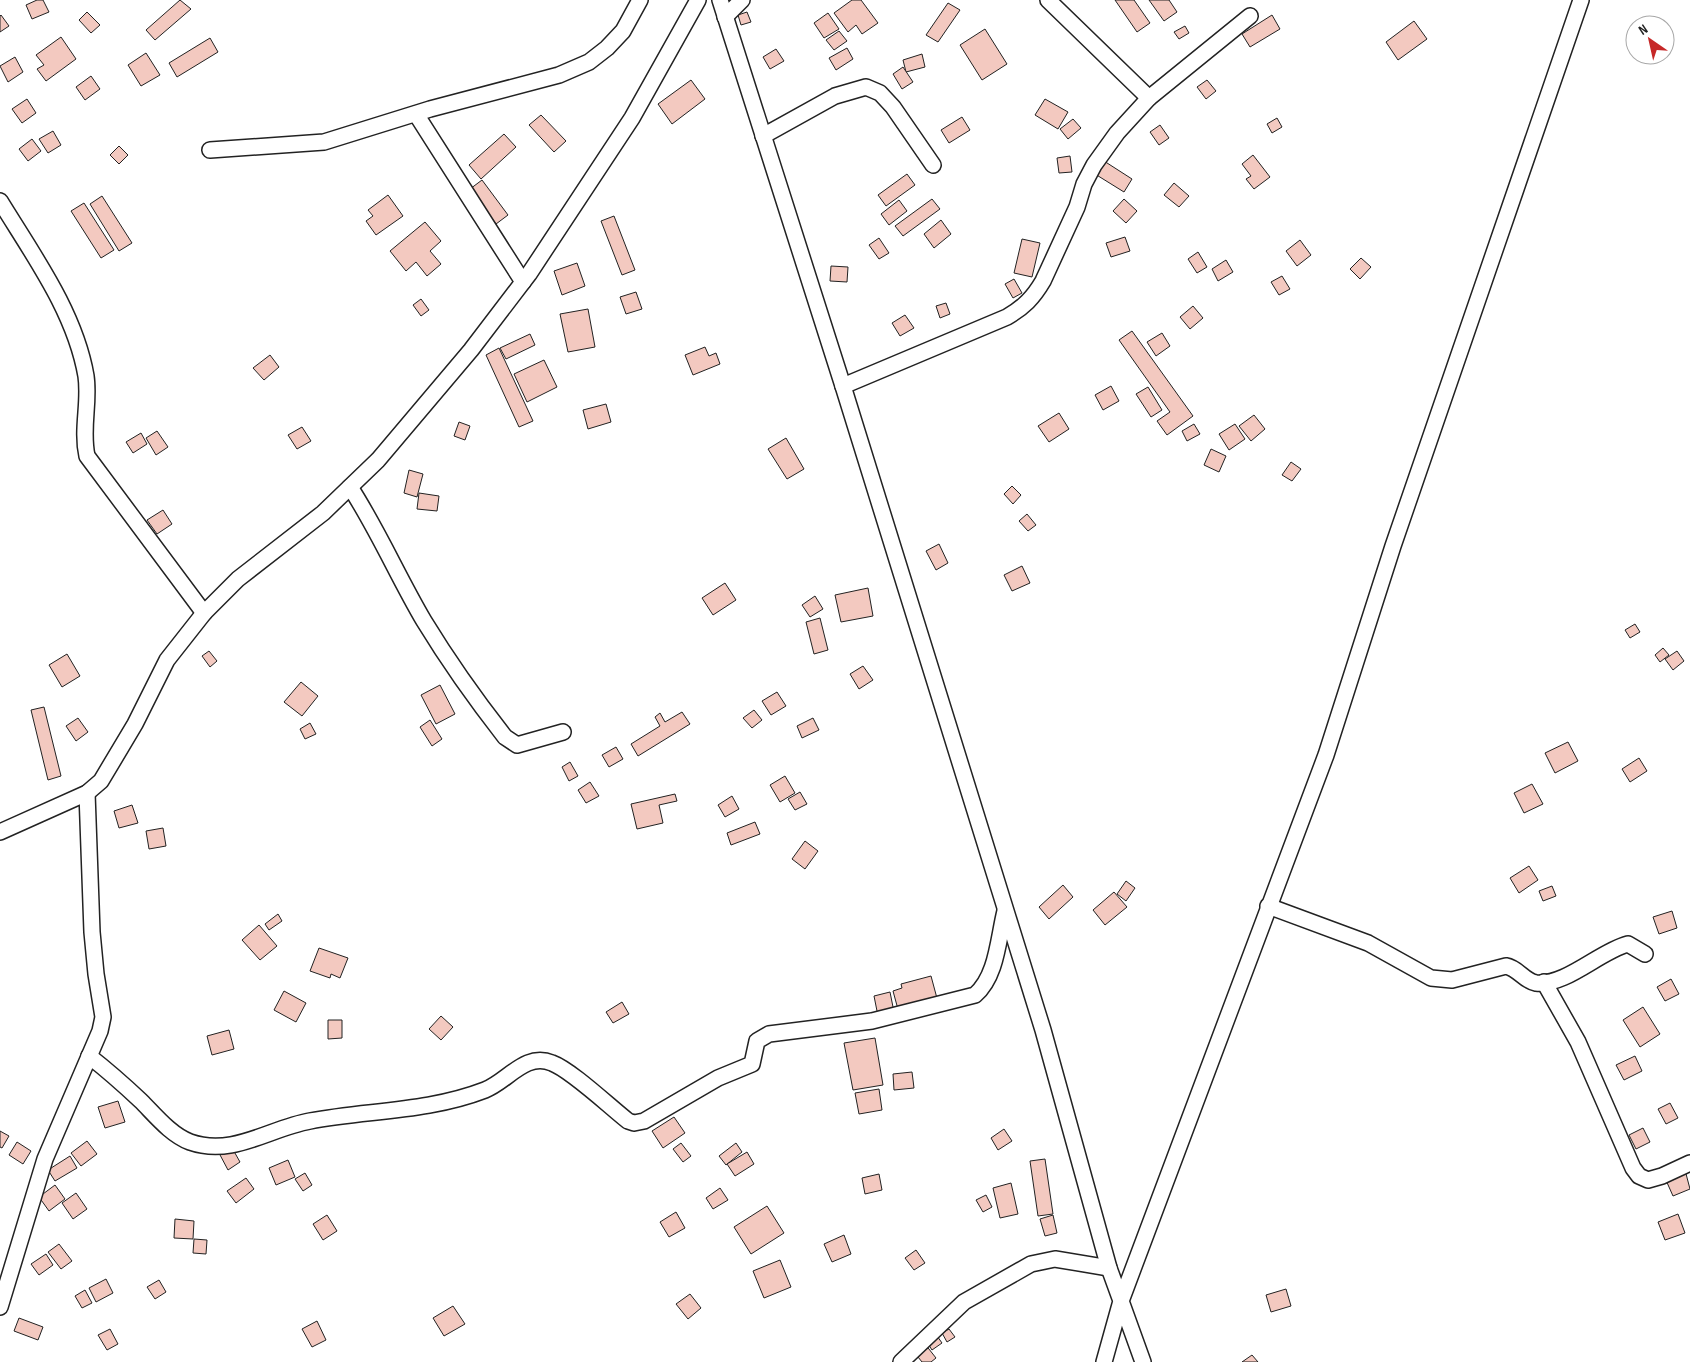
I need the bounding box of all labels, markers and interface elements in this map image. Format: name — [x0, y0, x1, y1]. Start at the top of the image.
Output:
north arrow — [1625, 15, 1675, 65]
text: N — [1635, 20, 1651, 39]

